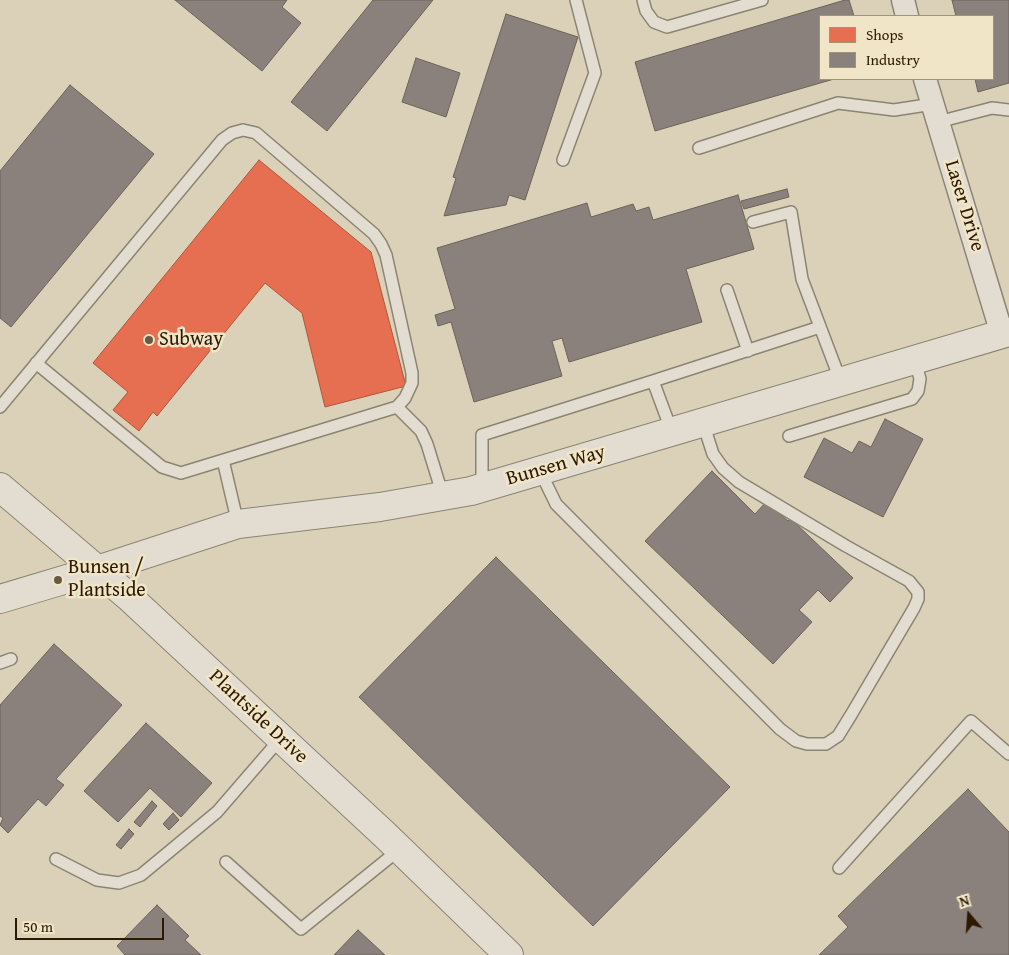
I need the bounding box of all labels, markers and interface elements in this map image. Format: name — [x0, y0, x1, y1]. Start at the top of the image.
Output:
legend — [819, 15, 994, 80]
text: Shops — [866, 24, 903, 45]
text: Industry — [866, 49, 920, 70]
street label: Laser Drive — [939, 158, 989, 254]
place label: Subway — [159, 328, 223, 352]
marker: Subway — [143, 334, 155, 346]
street label: Bunsen Way — [504, 440, 608, 492]
place label: Bunsen / Plantside — [68, 556, 146, 603]
marker: Bunsen / Plantside — [52, 574, 64, 586]
street label: Plantside Drive — [203, 665, 313, 769]
north arrow — [944, 890, 994, 940]
text: N — [957, 890, 972, 912]
scale bar — [18, 908, 166, 940]
text: 50 m — [23, 916, 53, 937]

